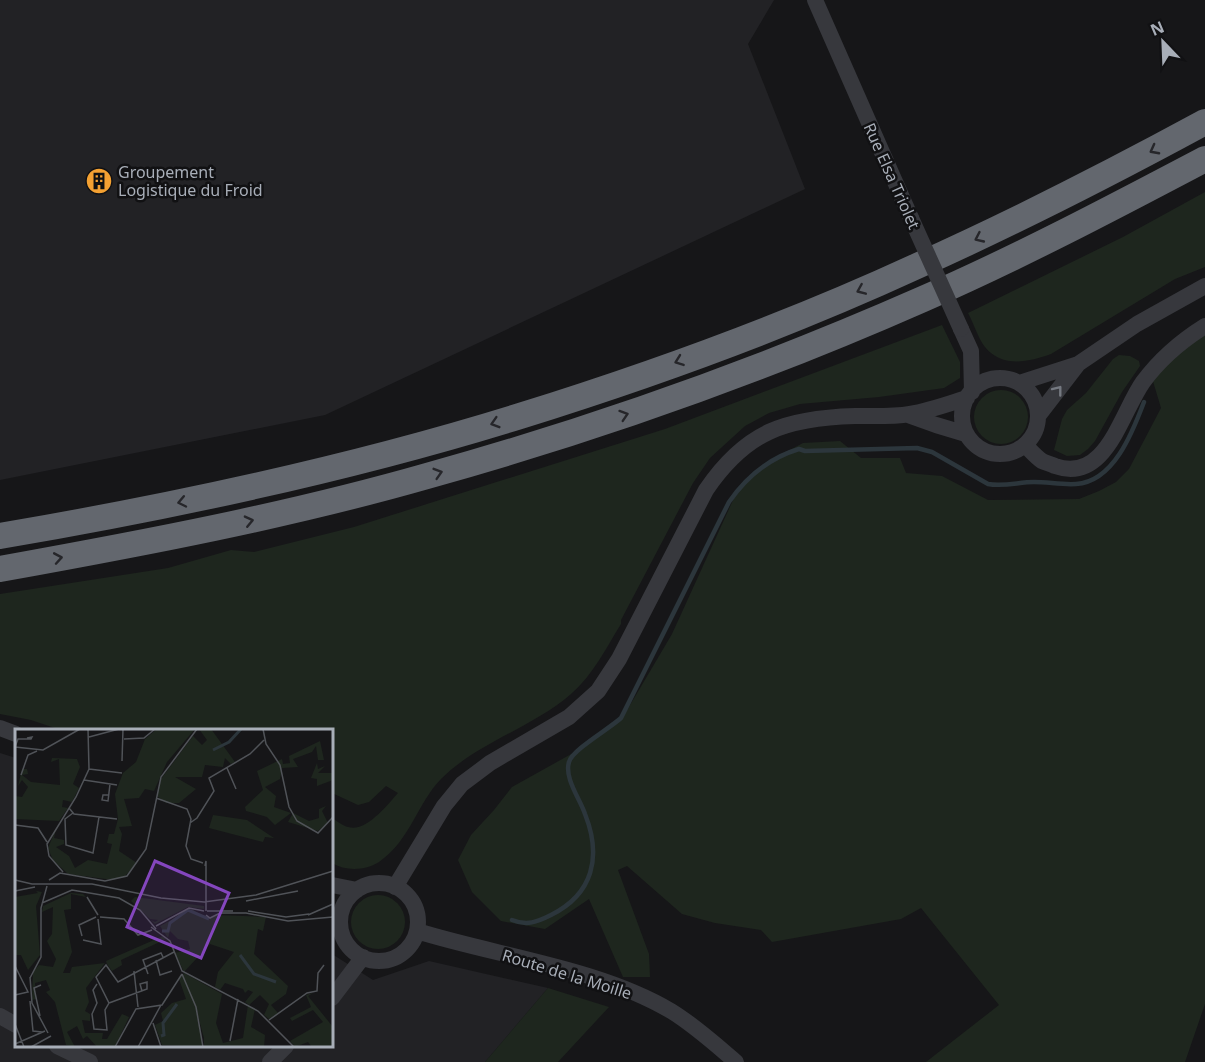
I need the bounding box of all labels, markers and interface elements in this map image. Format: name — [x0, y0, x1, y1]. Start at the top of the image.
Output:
north arrow — [1133, 12, 1193, 72]
text: N — [1147, 16, 1167, 41]
street label: Rue Elsa Triolet — [859, 119, 925, 233]
one-way arrow — [1149, 143, 1160, 154]
place label: Groupement Logistique du Froid — [118, 161, 263, 201]
building icon: Groupement Logistique du Froid — [84, 166, 114, 196]
one-way arrow — [975, 230, 986, 242]
one-way arrow — [856, 283, 867, 295]
one-way arrow — [675, 354, 685, 367]
one-way arrow — [1051, 386, 1062, 397]
one-way arrow — [618, 410, 629, 422]
one-way arrow — [490, 416, 500, 428]
one-way arrow — [432, 468, 443, 480]
one-way arrow — [177, 495, 187, 508]
one-way arrow — [244, 515, 254, 528]
one-way arrow — [53, 553, 62, 565]
inset map — [15, 729, 333, 1047]
street label: Route de la Moille — [500, 944, 634, 1004]

